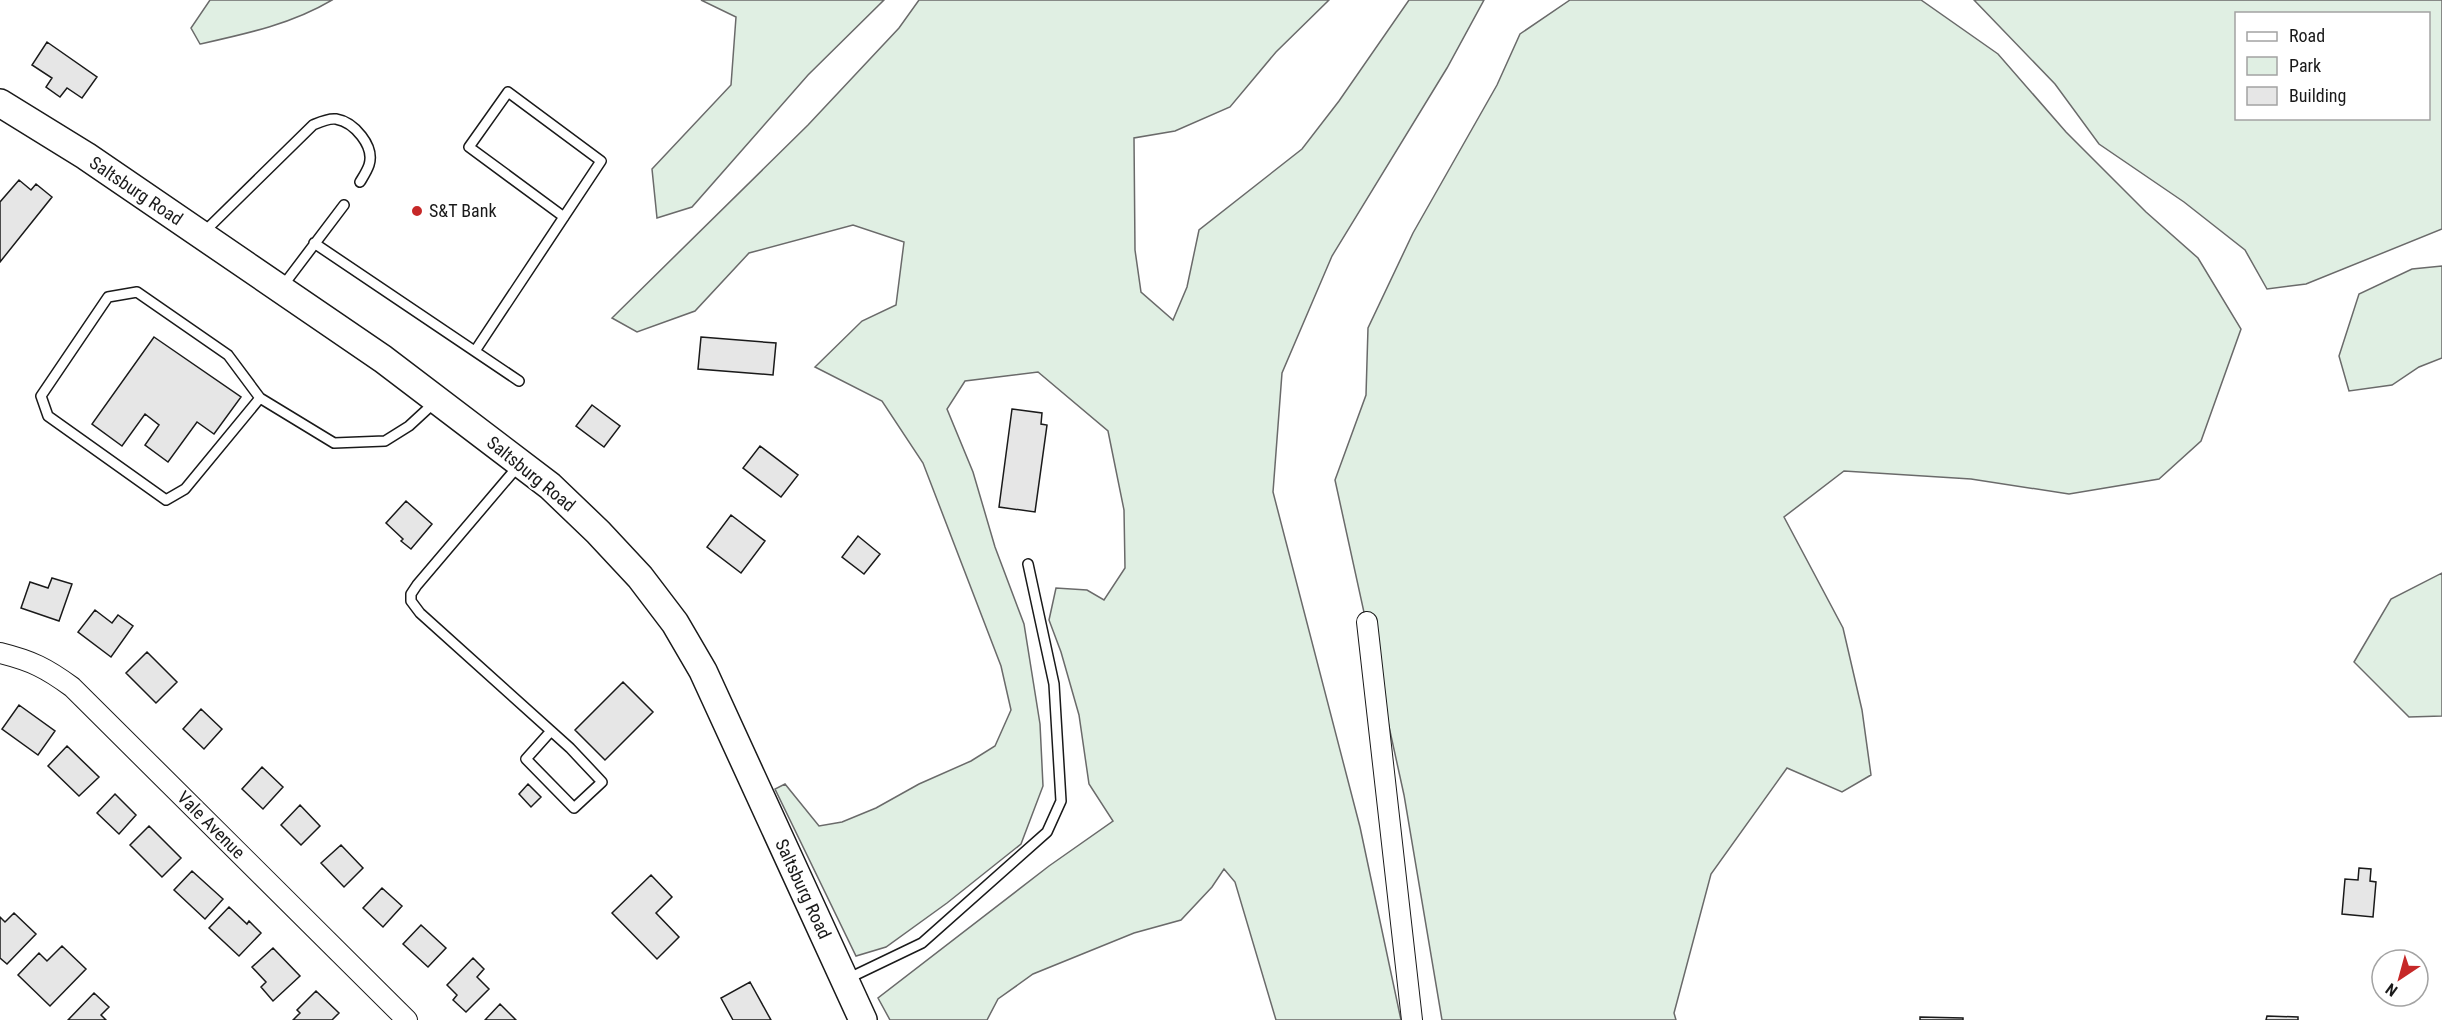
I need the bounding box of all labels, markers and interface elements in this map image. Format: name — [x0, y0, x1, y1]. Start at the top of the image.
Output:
legend — [2235, 12, 2430, 120]
text: Road — [2289, 25, 2325, 46]
text: Park — [2289, 55, 2321, 76]
text: Building — [2289, 85, 2346, 106]
street label: Saltsburg Road — [86, 152, 187, 229]
place label: S&T Bank — [429, 200, 497, 221]
marker: S&T Bank — [410, 204, 424, 218]
street label: Saltsburg Road — [483, 432, 580, 516]
street label: Vale Avenue — [173, 787, 249, 863]
street label: Saltsburg Road — [771, 836, 836, 942]
north arrow — [2370, 948, 2430, 1008]
text: N — [2382, 979, 2401, 1000]

